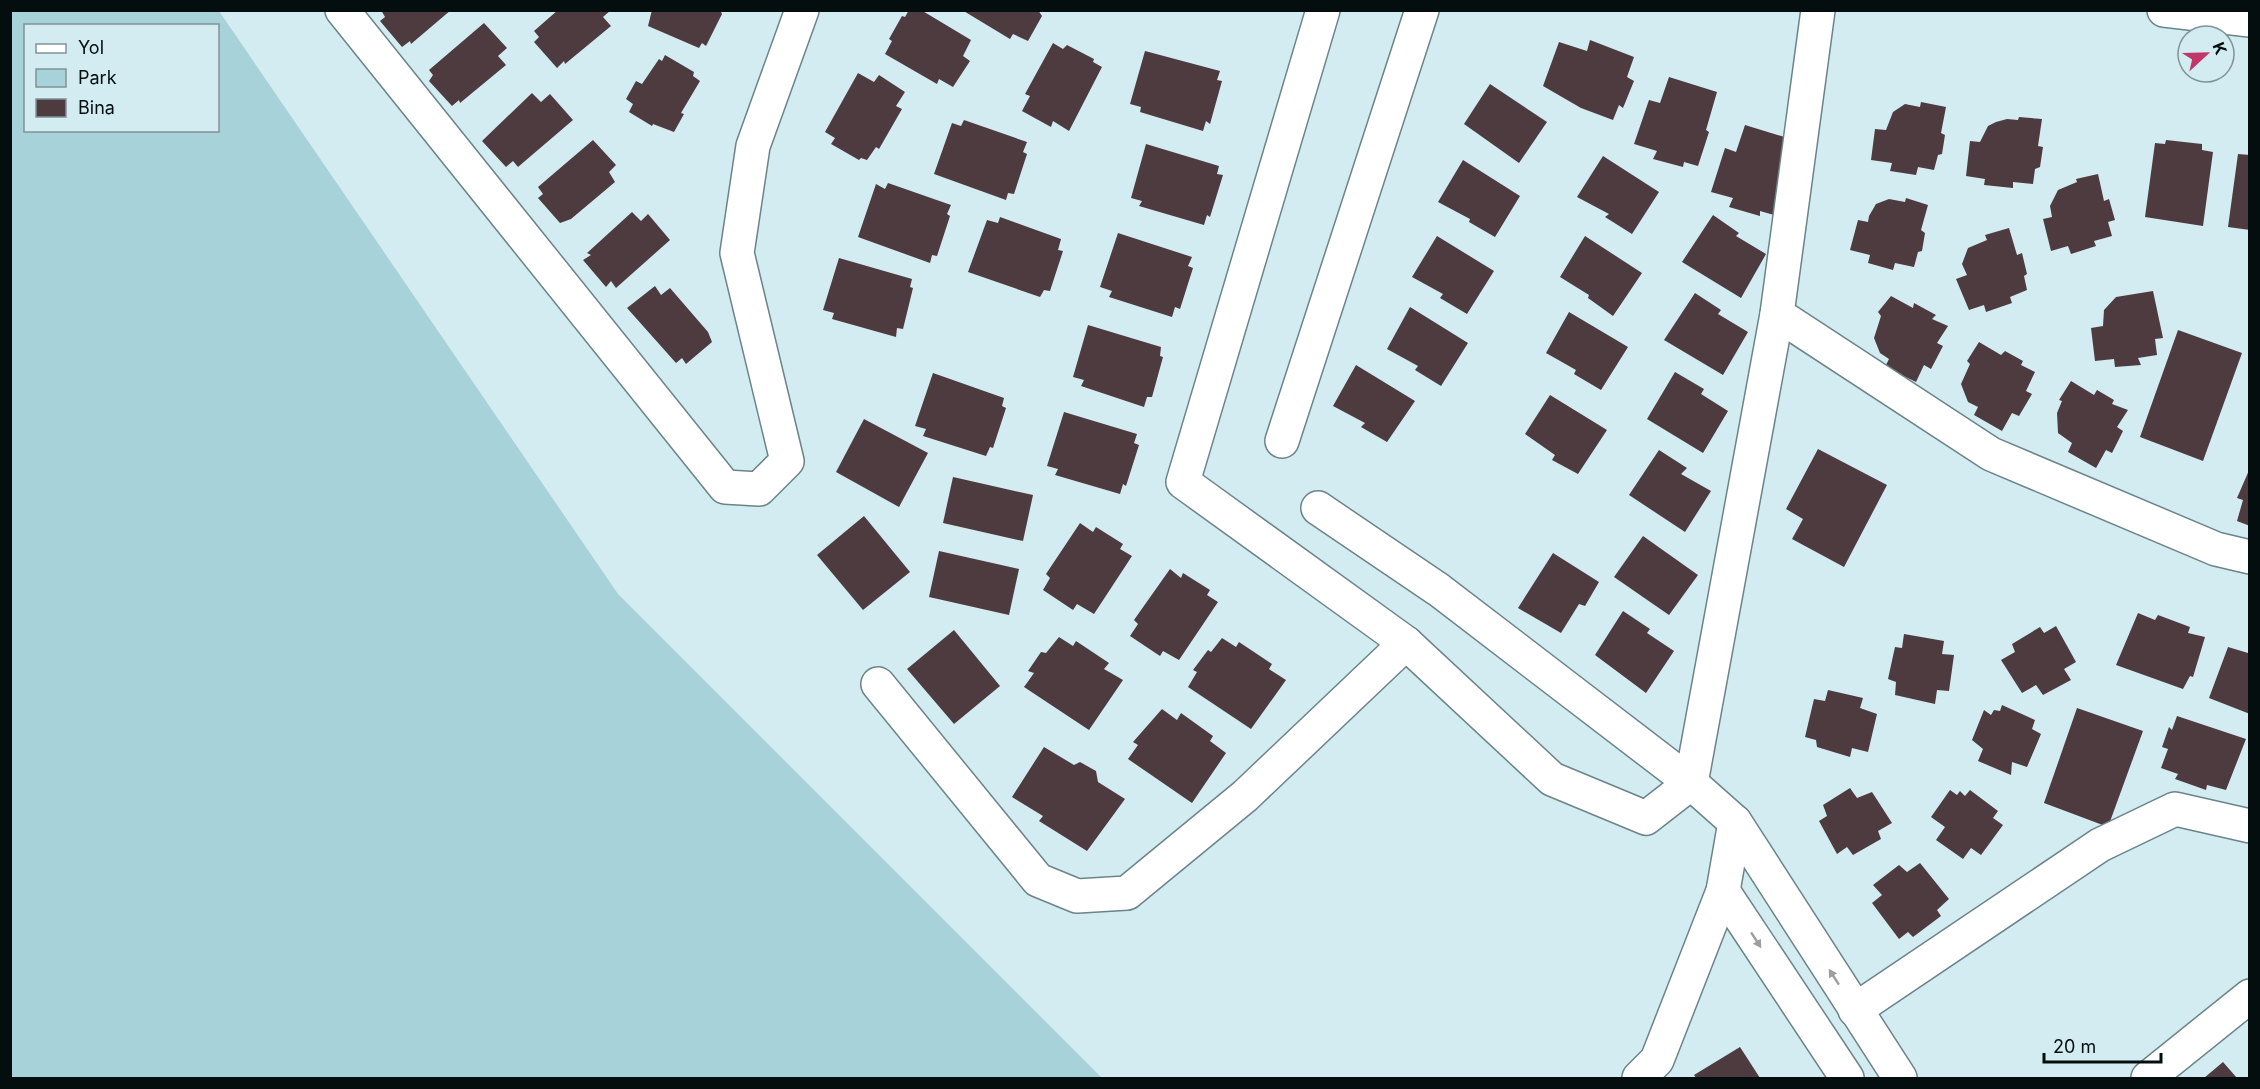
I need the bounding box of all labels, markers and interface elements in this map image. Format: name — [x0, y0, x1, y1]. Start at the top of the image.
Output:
legend — [24, 24, 219, 132]
north arrow — [2176, 24, 2236, 84]
text: Yol — [78, 37, 104, 58]
text: K — [2208, 39, 2232, 58]
text: Park — [78, 67, 117, 88]
text: Bina — [78, 97, 115, 118]
one-way arrow — [1750, 931, 1761, 948]
one-way arrow — [1828, 969, 1840, 985]
scale bar — [2044, 1026, 2161, 1064]
text: 20 m — [2053, 1036, 2096, 1057]

